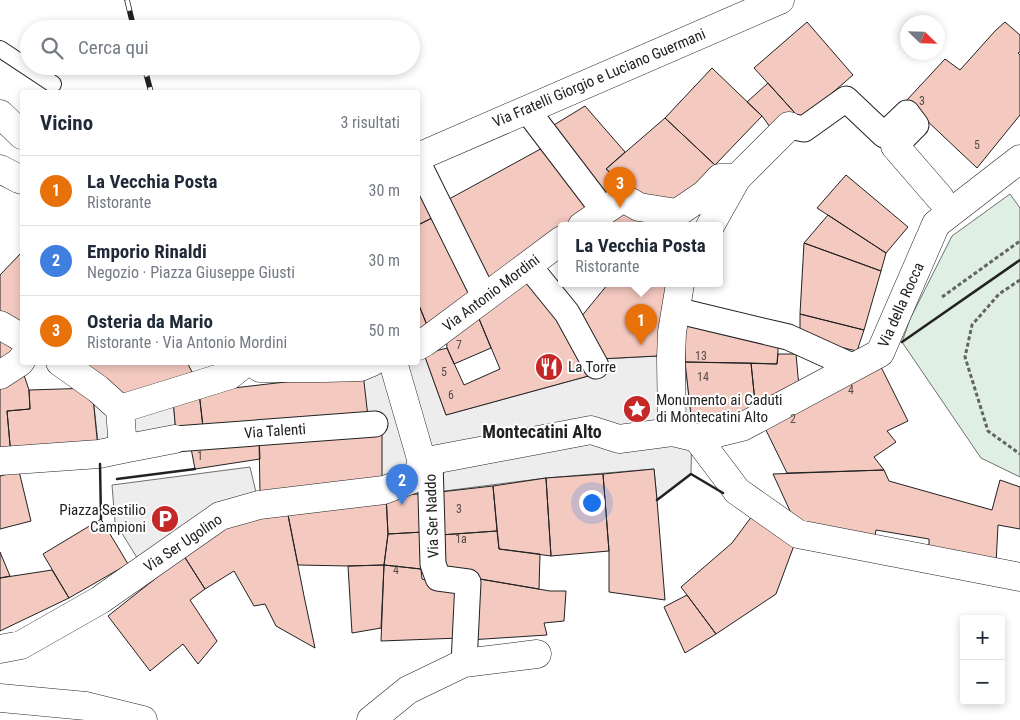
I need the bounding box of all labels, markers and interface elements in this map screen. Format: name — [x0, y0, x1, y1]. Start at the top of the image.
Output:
north arrow — [900, 15, 945, 60]
search box — [20, 20, 420, 75]
street label: Via Fratelli Giorgio e Luciano Guermani — [490, 25, 708, 131]
icon: search — [38, 34, 66, 62]
text: Cerca qui — [78, 36, 149, 59]
house number: 3 — [919, 94, 925, 108]
text: Vicino — [40, 111, 93, 135]
text: 3 risultati — [340, 113, 400, 132]
house number: 5 — [974, 138, 980, 152]
pin: 3 — [604, 167, 636, 208]
text: La Vecchia Posta — [87, 170, 218, 193]
text: 1 — [52, 181, 60, 200]
text: 30 m — [368, 181, 400, 200]
text: Ristorante — [87, 193, 151, 212]
popup — [558, 222, 723, 287]
text: La Vecchia Posta — [575, 234, 706, 257]
text: Emporio Rinaldi — [87, 240, 207, 263]
text: 2 — [52, 251, 60, 270]
text: 30 m — [368, 251, 400, 270]
street label: Via Antonio Mordini — [439, 251, 543, 335]
text: Ristorante — [575, 257, 639, 276]
street label: Via della Rocca — [874, 260, 928, 350]
text: Negozio · Piazza Giuseppe Giusti — [87, 263, 295, 282]
pin: 1 — [625, 304, 657, 345]
text: Osteria da Mario — [87, 310, 213, 333]
text: 3 — [52, 321, 60, 340]
text: 50 m — [368, 321, 400, 340]
text: Ristorante · Via Antonio Mordini — [87, 333, 287, 352]
house number: 7 — [456, 338, 462, 352]
house number: 13 — [695, 349, 707, 363]
restaurant icon: La Torre — [534, 352, 564, 382]
place label: La Torre — [568, 358, 616, 376]
house number: 5 — [441, 365, 447, 379]
house number: 14 — [697, 370, 709, 384]
house number: 4 — [848, 383, 854, 397]
house number: 6 — [448, 388, 454, 402]
place label: Monumento ai Caduti di Montecatini Alto — [656, 391, 783, 426]
place icon: Monumento ai Caduti di Montecatini Alto — [622, 394, 652, 424]
house number: 2 — [790, 412, 796, 426]
street label: Via Talenti — [243, 420, 307, 442]
district label: Montecatini Alto — [482, 421, 602, 442]
house number: 1 — [197, 449, 203, 463]
pin: 2 — [386, 464, 418, 505]
street label: Via Ser Naddo — [422, 474, 442, 558]
your location — [579, 490, 605, 516]
place label: Piazza Sestilio Campioni — [59, 501, 146, 536]
house number: 3 — [456, 502, 462, 516]
parking icon: Piazza Sestilio Campioni — [150, 504, 180, 534]
street label: Via Ser Ugolino — [141, 510, 225, 576]
house number: 1a — [455, 532, 467, 546]
house number: 4 — [393, 563, 399, 577]
map controls — [960, 615, 1005, 705]
button: + — [960, 615, 1005, 660]
button: − — [960, 660, 1005, 705]

